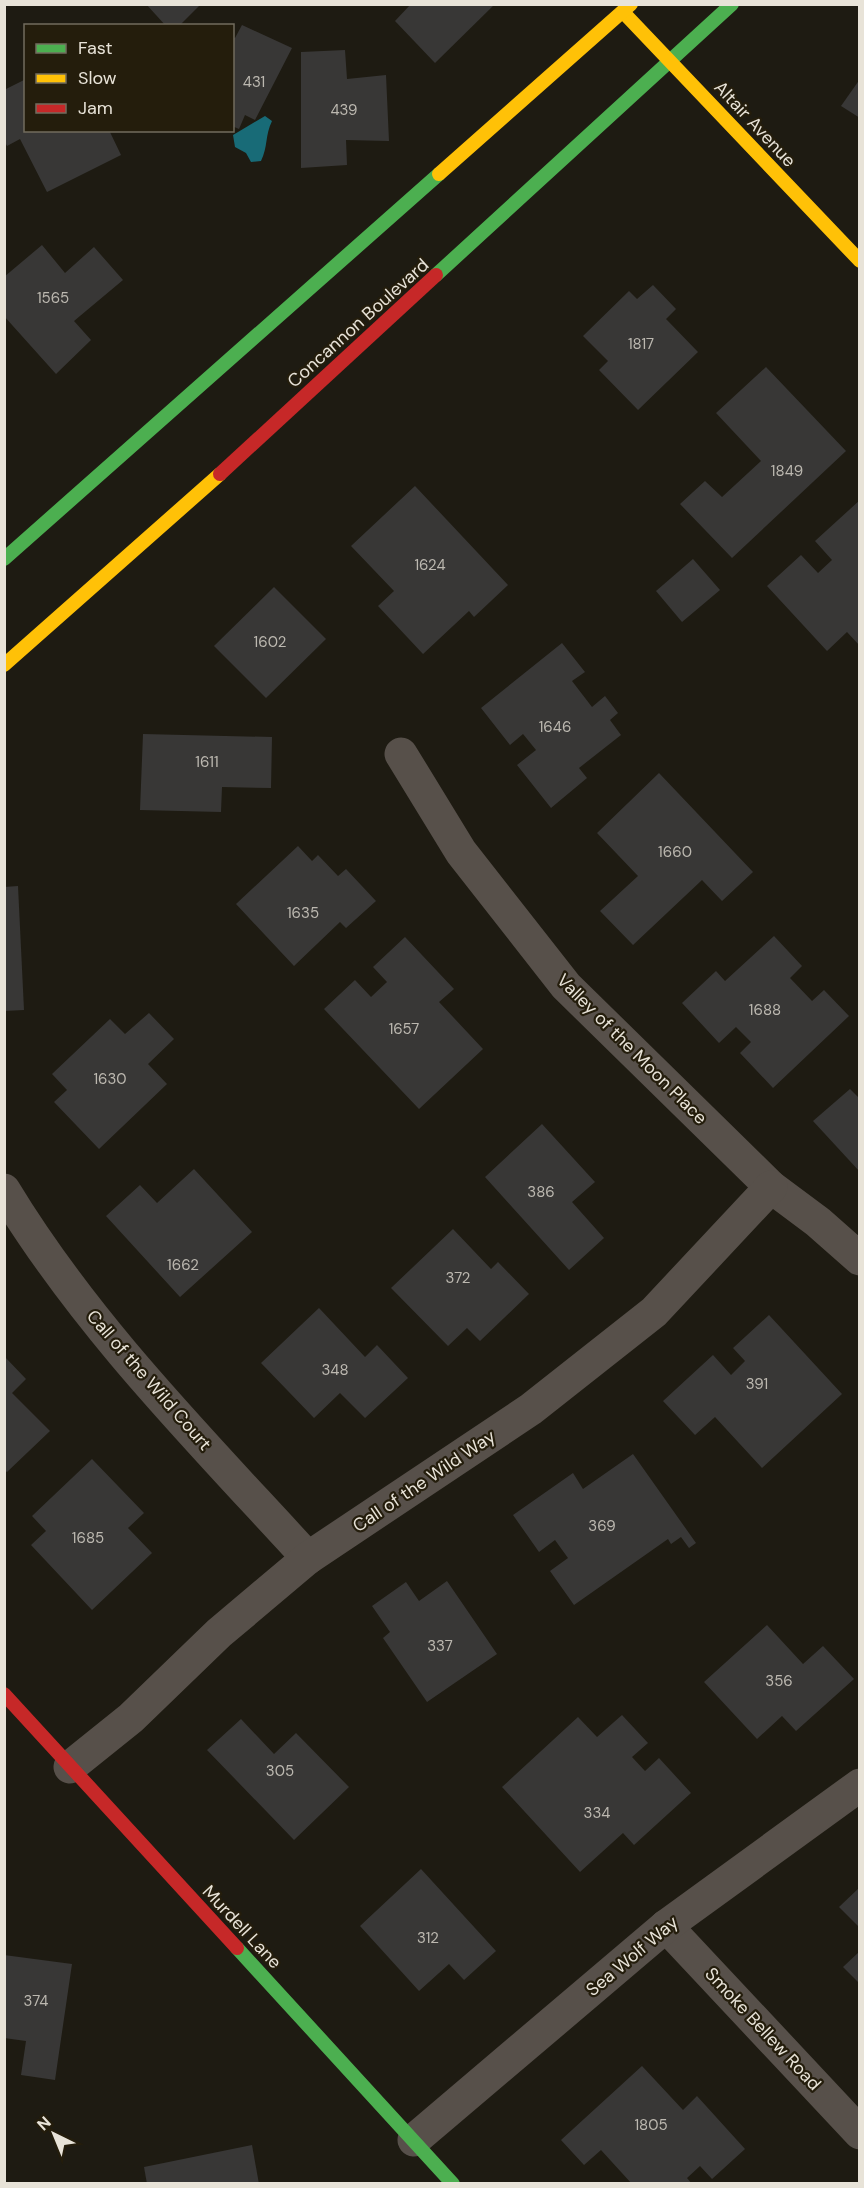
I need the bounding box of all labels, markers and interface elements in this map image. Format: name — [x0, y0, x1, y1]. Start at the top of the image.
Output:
legend — [24, 24, 234, 132]
text: Fast — [78, 36, 113, 60]
text: Slow — [78, 66, 117, 90]
house number: 431 — [243, 72, 265, 92]
street label: Altair Avenue — [709, 76, 801, 172]
text: Jam — [78, 96, 113, 120]
house number: 439 — [331, 100, 357, 120]
street label: Concannon Boulevard — [282, 253, 434, 393]
house number: 1565 — [37, 288, 69, 308]
house number: 1817 — [628, 334, 654, 354]
house number: 1849 — [771, 461, 803, 481]
house number: 1624 — [414, 555, 446, 575]
house number: 1602 — [254, 632, 286, 652]
house number: 1646 — [539, 717, 571, 737]
house number: 1611 — [195, 752, 219, 772]
house number: 1660 — [658, 842, 692, 862]
house number: 1635 — [287, 903, 319, 923]
street label: Valley of the Moon Place — [551, 968, 713, 1130]
house number: 1688 — [749, 1000, 781, 1020]
house number: 1657 — [389, 1019, 419, 1039]
house number: 1630 — [93, 1069, 127, 1089]
house number: 386 — [527, 1182, 555, 1202]
house number: 1662 — [167, 1255, 199, 1275]
house number: 372 — [446, 1268, 470, 1288]
street label: Call of the Wild Court — [81, 1305, 217, 1455]
house number: 348 — [321, 1360, 349, 1380]
house number: 391 — [746, 1374, 768, 1394]
street label: Call of the Wild Way — [348, 1424, 500, 1538]
house number: 369 — [588, 1516, 616, 1536]
house number: 1685 — [72, 1528, 104, 1548]
house number: 337 — [427, 1636, 453, 1656]
house number: 356 — [765, 1671, 793, 1691]
house number: 305 — [266, 1761, 294, 1781]
house number: 334 — [584, 1803, 610, 1823]
street label: Murdell Lane — [197, 1880, 287, 1974]
street label: Sea Wolf Way — [581, 1910, 683, 2002]
house number: 312 — [417, 1928, 439, 1948]
street label: Smoke Bellew Road — [700, 1962, 826, 2096]
house number: 374 — [24, 1991, 48, 2011]
north arrow — [24, 2104, 84, 2164]
text: N — [33, 2112, 56, 2135]
house number: 1805 — [634, 2115, 668, 2135]

